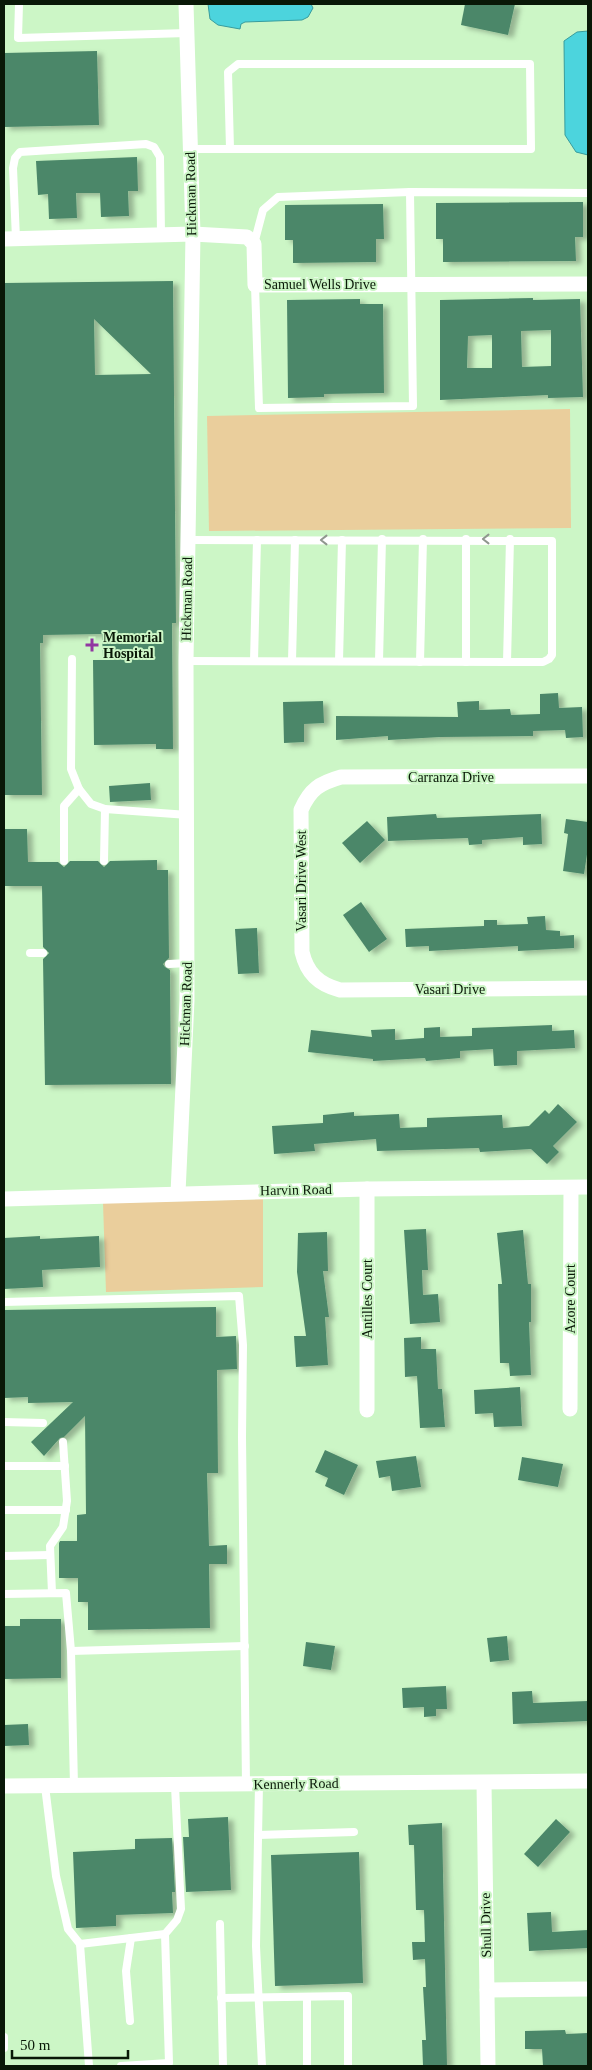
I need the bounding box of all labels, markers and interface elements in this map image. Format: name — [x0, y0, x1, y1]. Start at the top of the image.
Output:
street label: Hickman Road — [183, 152, 199, 236]
street label: Samuel Wells Drive — [264, 277, 376, 292]
one-way arrow — [482, 534, 490, 544]
one-way arrow — [319, 535, 327, 545]
street label: Hickman Road — [179, 557, 195, 641]
place label: Memorial Hospital — [103, 630, 162, 661]
marker: Memorial Hospital — [85, 638, 99, 652]
street label: Carranza Drive — [408, 770, 494, 785]
street label: Vasari Drive West — [294, 830, 309, 932]
street label: Hickman Road — [177, 962, 195, 1046]
street label: Vasari Drive — [415, 982, 485, 997]
street label: Harvin Road — [260, 1182, 332, 1198]
street label: Antilles Court — [360, 1259, 375, 1339]
street label: Azore Court — [563, 1264, 578, 1334]
street label: Kennerly Road — [253, 1776, 339, 1792]
street label: Shull Drive — [478, 1892, 494, 1958]
scale bar — [12, 2028, 129, 2060]
text: 50 m — [20, 2037, 51, 2053]

